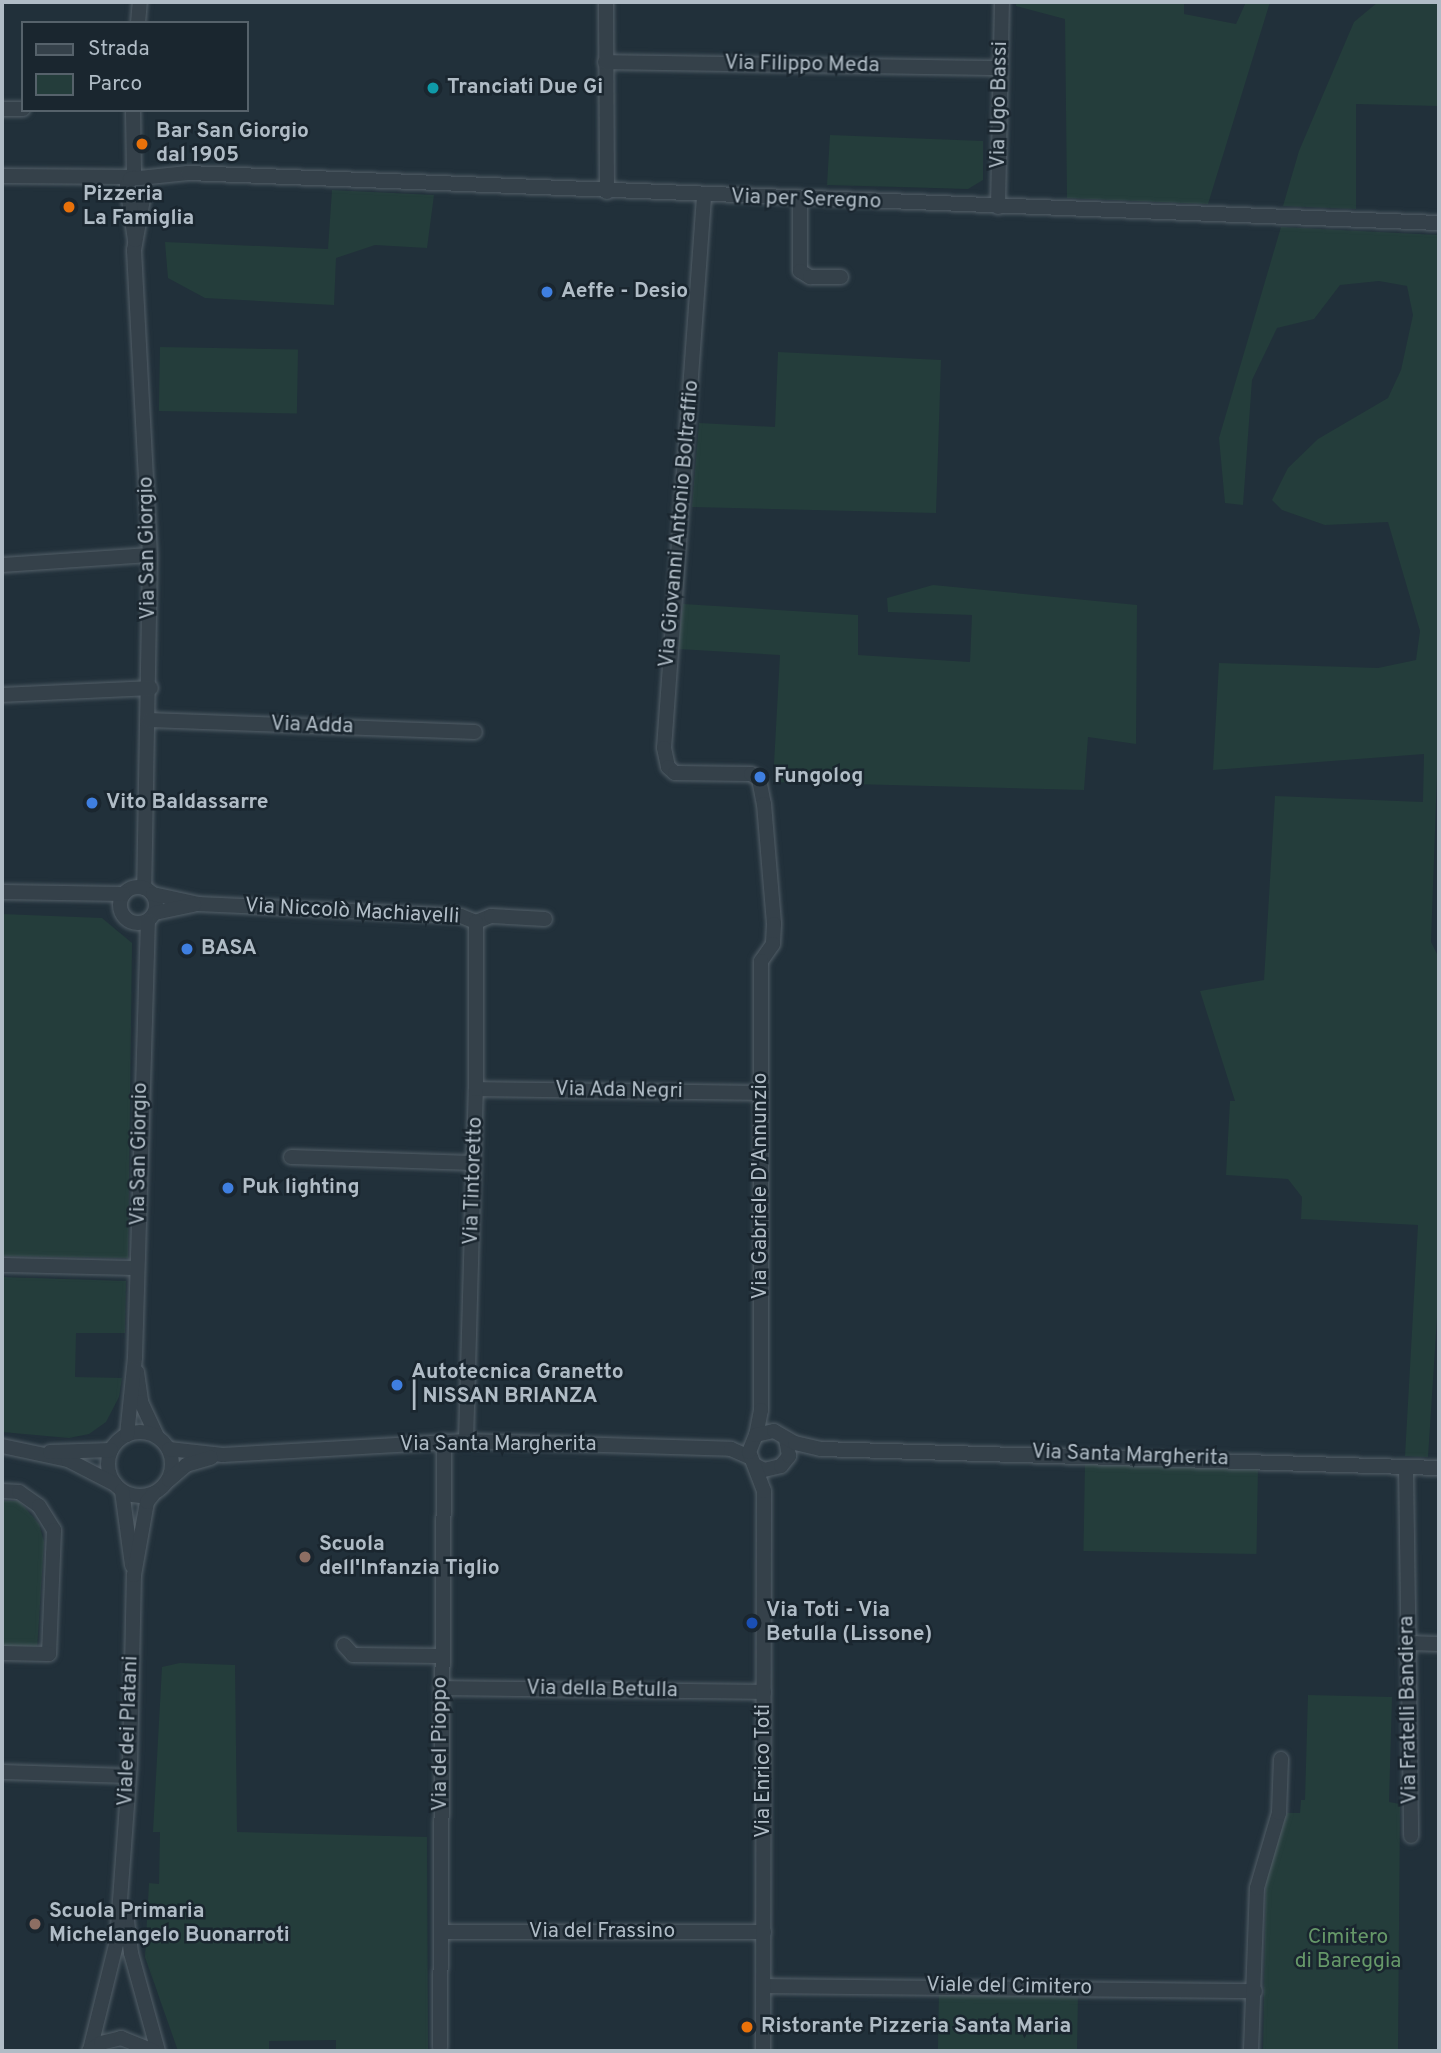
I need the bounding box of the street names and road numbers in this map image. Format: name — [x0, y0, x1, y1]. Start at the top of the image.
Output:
street label: Via Ugo Bassi — [986, 41, 1014, 169]
street label: Via Filippo Meda — [724, 51, 880, 79]
street label: Via per Seregno — [730, 185, 882, 215]
street label: Via Giovanni Antonio Boltraffio — [655, 379, 705, 669]
street label: Via San Giorgio — [134, 476, 162, 620]
street label: Via Adda — [270, 712, 354, 740]
street label: Via Niccolò Machiavelli — [244, 894, 460, 930]
street label: Via Gabriele D'Annunzio — [748, 1072, 774, 1300]
street label: Via Ada Negri — [554, 1077, 684, 1105]
street label: Via San Giorgio — [126, 1082, 154, 1226]
street label: Via Tintoretto — [459, 1116, 489, 1246]
street label: Via Santa Margherita — [400, 1432, 596, 1458]
street label: Via Santa Margherita — [1031, 1440, 1229, 1472]
street label: Via Fratelli Bandiera — [1395, 1615, 1423, 1805]
street label: Viale dei Platani — [114, 1655, 144, 1807]
street label: Via della Betulla — [526, 1676, 678, 1704]
street label: Via del Pioppo — [428, 1677, 454, 1811]
street label: Via Enrico Toti — [751, 1703, 777, 1839]
street label: Via del Frassino — [529, 1919, 675, 1945]
street label: Viale del Cimitero — [926, 1973, 1092, 2001]

